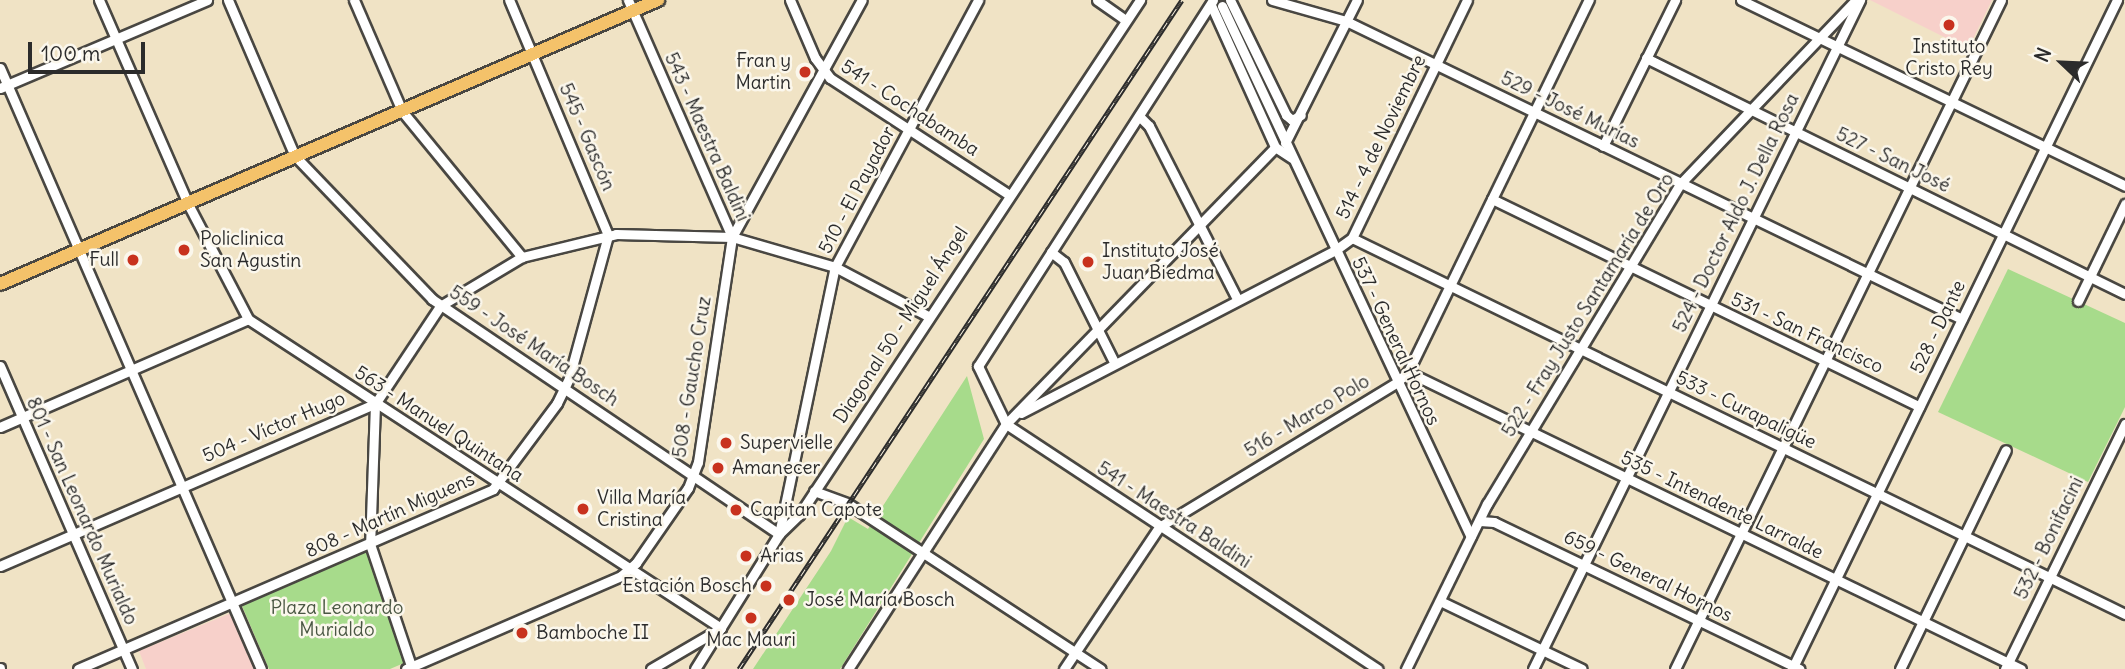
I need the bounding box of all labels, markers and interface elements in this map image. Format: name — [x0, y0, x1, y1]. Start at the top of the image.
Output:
marker: Instituto Cristo Rey — [1941, 17, 1957, 33]
scale bar — [32, 28, 149, 72]
north arrow — [2027, 28, 2097, 98]
place label: Instituto Cristo Rey — [1905, 36, 1993, 80]
text: 100 m — [41, 40, 100, 67]
text: N — [2029, 44, 2056, 66]
street label: 543 - Maestra Baldini — [660, 49, 754, 225]
place label: Fran y Martin — [735, 50, 791, 94]
street label: 514 - 4 de Noviembre — [1331, 51, 1431, 223]
street label: 541 - Cochabamba — [837, 55, 983, 161]
marker: Fran y Martin — [797, 64, 813, 80]
street label: 529 - José Murías — [1497, 67, 1643, 153]
street label: 545 - Gascón — [554, 80, 620, 194]
street label: 524 - Doctor Aldo J. Della Rosa — [1668, 90, 1804, 336]
street label: 510 - El Payador — [814, 122, 900, 258]
street label: 527 - San José — [1832, 123, 1954, 197]
street label: 522 - Fray Justo Santamaría de Oro — [1497, 169, 1679, 441]
street label: Diagonal 50 - Miguel Ángel — [829, 223, 973, 427]
place label: Policlinica San Agustin — [200, 228, 301, 272]
marker: Policlinica San Agustin — [174, 240, 194, 260]
place label: Instituto José Juan Biedma — [1102, 240, 1219, 284]
place label: Full — [89, 249, 119, 271]
marker: Full — [125, 252, 141, 268]
street label: 537 - General Hornos — [1347, 253, 1445, 429]
marker: Instituto José Juan Biedma — [1080, 254, 1096, 270]
street label: 528 - Dante — [1906, 277, 1970, 377]
street label: 559 - José María Bosch — [445, 281, 623, 411]
street label: 531 - San Francisco — [1727, 288, 1887, 378]
street label: 508 - Gaucho Cruz — [668, 295, 716, 459]
street label: 563 - Manuel Quintana — [350, 361, 528, 487]
street label: 533 - Curapaligüe — [1672, 366, 1820, 454]
street label: 516 - Marco Polo — [1240, 370, 1374, 462]
street label: 504 - Víctor Hugo — [199, 387, 349, 467]
street label: 801 - San Leonardo Murialdo — [21, 394, 143, 628]
place label: Supervielle — [740, 432, 833, 454]
marker: Supervielle — [718, 435, 734, 451]
street label: 535 - Intendente Larralde — [1617, 446, 1827, 564]
place label: Amanecer — [732, 457, 820, 479]
street label: 541 - Maestra Baldini — [1093, 457, 1255, 573]
marker: Amanecer — [710, 460, 726, 476]
street label: 808 - Martín Miguens — [302, 467, 478, 563]
street label: 532 - Bonifacini — [2009, 473, 2089, 603]
place label: Villa María Cristina — [597, 487, 686, 531]
place label: Capitan Capote — [750, 499, 882, 521]
marker: Villa María Cristina — [575, 501, 591, 517]
marker: Capitan Capote — [728, 502, 744, 518]
street label: 659 - General Hornos — [1560, 525, 1736, 627]
place label: Arias — [760, 545, 804, 567]
marker: Arias — [738, 548, 754, 564]
place label: Estación Bosch — [622, 575, 752, 597]
marker: Estación Bosch — [758, 578, 774, 594]
place label: José María Bosch — [805, 589, 955, 611]
marker: José María Bosch — [779, 590, 799, 610]
park label: Plaza Leonardo Murialdo — [271, 597, 403, 641]
marker: Mac Mauri — [743, 610, 759, 626]
place label: Bamboche II — [536, 622, 649, 644]
marker: Bamboche II — [514, 625, 530, 641]
place label: Mac Mauri — [706, 629, 796, 651]

